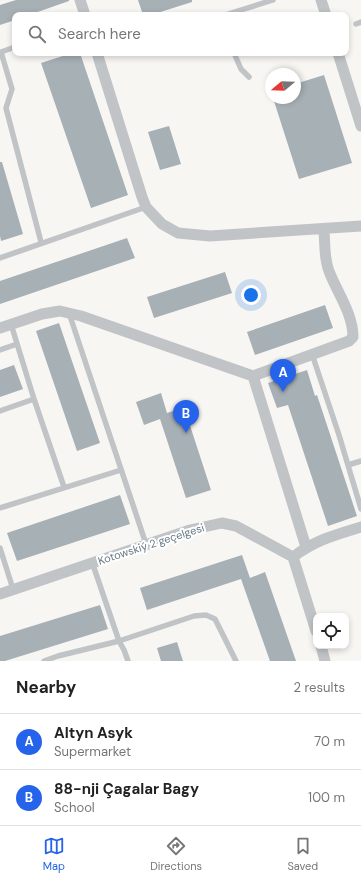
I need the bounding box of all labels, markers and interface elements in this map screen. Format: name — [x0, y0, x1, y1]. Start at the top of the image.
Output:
search box — [12, 12, 349, 56]
icon: search — [26, 23, 48, 45]
text: Search here — [58, 24, 141, 44]
north arrow — [265, 68, 301, 104]
your location — [241, 285, 261, 305]
pin: A — [270, 359, 296, 392]
pin: B — [173, 400, 199, 433]
street label: Kotowskiý 2 geçelgesi — [96, 520, 206, 568]
map controls — [313, 613, 349, 649]
button: locate — [313, 613, 349, 649]
text: Nearby — [16, 676, 76, 698]
text: 2 results — [294, 679, 345, 696]
text: Altyn Asyk — [54, 723, 133, 743]
text: A — [24, 733, 34, 750]
text: 70 m — [314, 733, 345, 750]
text: Supermarket — [54, 743, 131, 760]
text: 88-nji Çagalar Bagy — [54, 779, 199, 799]
text: B — [25, 789, 33, 806]
text: 100 m — [308, 789, 345, 806]
text: School — [54, 799, 95, 816]
tab: Map — [43, 835, 65, 873]
tab: Directions — [150, 835, 202, 873]
tab: Saved — [287, 835, 318, 873]

